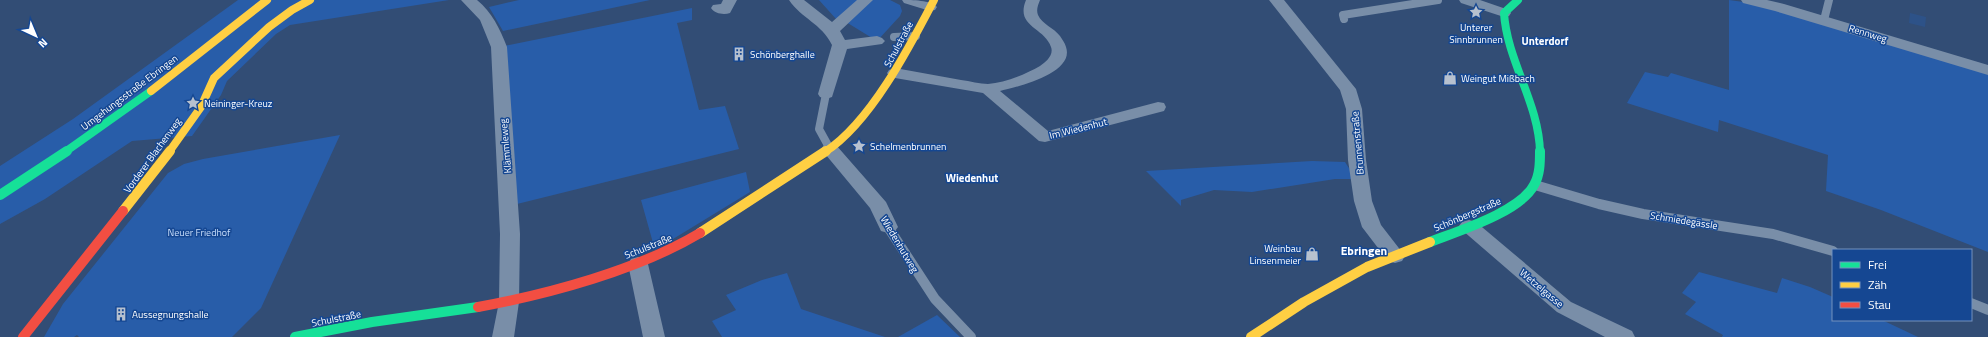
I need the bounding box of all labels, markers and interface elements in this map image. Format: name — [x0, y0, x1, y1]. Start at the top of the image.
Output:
place icon: Unterer Sinnbrunnen — [1468, 4, 1484, 20]
north arrow — [16, 16, 56, 56]
street label: Schulstraße — [880, 19, 917, 70]
place label: Unterer Sinnbrunnen — [1449, 20, 1503, 47]
street label: Rennweg — [1847, 21, 1889, 46]
district label: Unterdorf — [1522, 33, 1568, 49]
text: N — [35, 35, 51, 52]
building icon: Schönberghalle — [731, 46, 747, 62]
place label: Schönberghalle — [750, 47, 815, 62]
street label: Umgehungsstraße Ebringen — [78, 51, 181, 134]
shop icon: Weingut Mißbach — [1442, 70, 1458, 86]
place label: Weingut Mißbach — [1461, 71, 1535, 86]
place icon: Neininger-Kreuz — [185, 95, 201, 111]
place label: Neininger-Kreuz — [204, 96, 273, 111]
street label: Brunnenstraße — [1347, 111, 1368, 175]
street label: Im Wiedenhut — [1048, 114, 1109, 143]
street label: Vorderer Blachenweg — [120, 115, 185, 196]
street label: Klämmleweg — [496, 118, 515, 174]
place icon: Schelmenbrunnen — [851, 138, 867, 154]
place label: Schelmenbrunnen — [870, 139, 946, 154]
district label: Wiedenhut — [946, 170, 998, 186]
street label: Schönbergstraße — [1431, 193, 1503, 235]
street label: Schmiedegässle — [1649, 208, 1719, 233]
street label: Wiedenhutweg — [877, 213, 922, 275]
park label: Neuer Friedhof — [168, 225, 231, 240]
street label: Schulstraße — [622, 230, 674, 263]
place label: Weinbau Linsenmeier — [1249, 241, 1302, 268]
district label: Ebringen — [1341, 241, 1387, 260]
shop icon: Weinbau Linsenmeier — [1304, 246, 1320, 262]
legend — [1832, 249, 1972, 321]
text: Frei — [1868, 255, 1887, 274]
street label: Wetzelgasse — [1516, 265, 1567, 311]
text: Zäh — [1868, 275, 1887, 294]
text: Stau — [1868, 295, 1891, 314]
building icon: Aussegnungshalle — [113, 306, 129, 322]
street label: Schulstraße — [310, 306, 362, 331]
place label: Aussegnungshalle — [132, 307, 209, 322]

